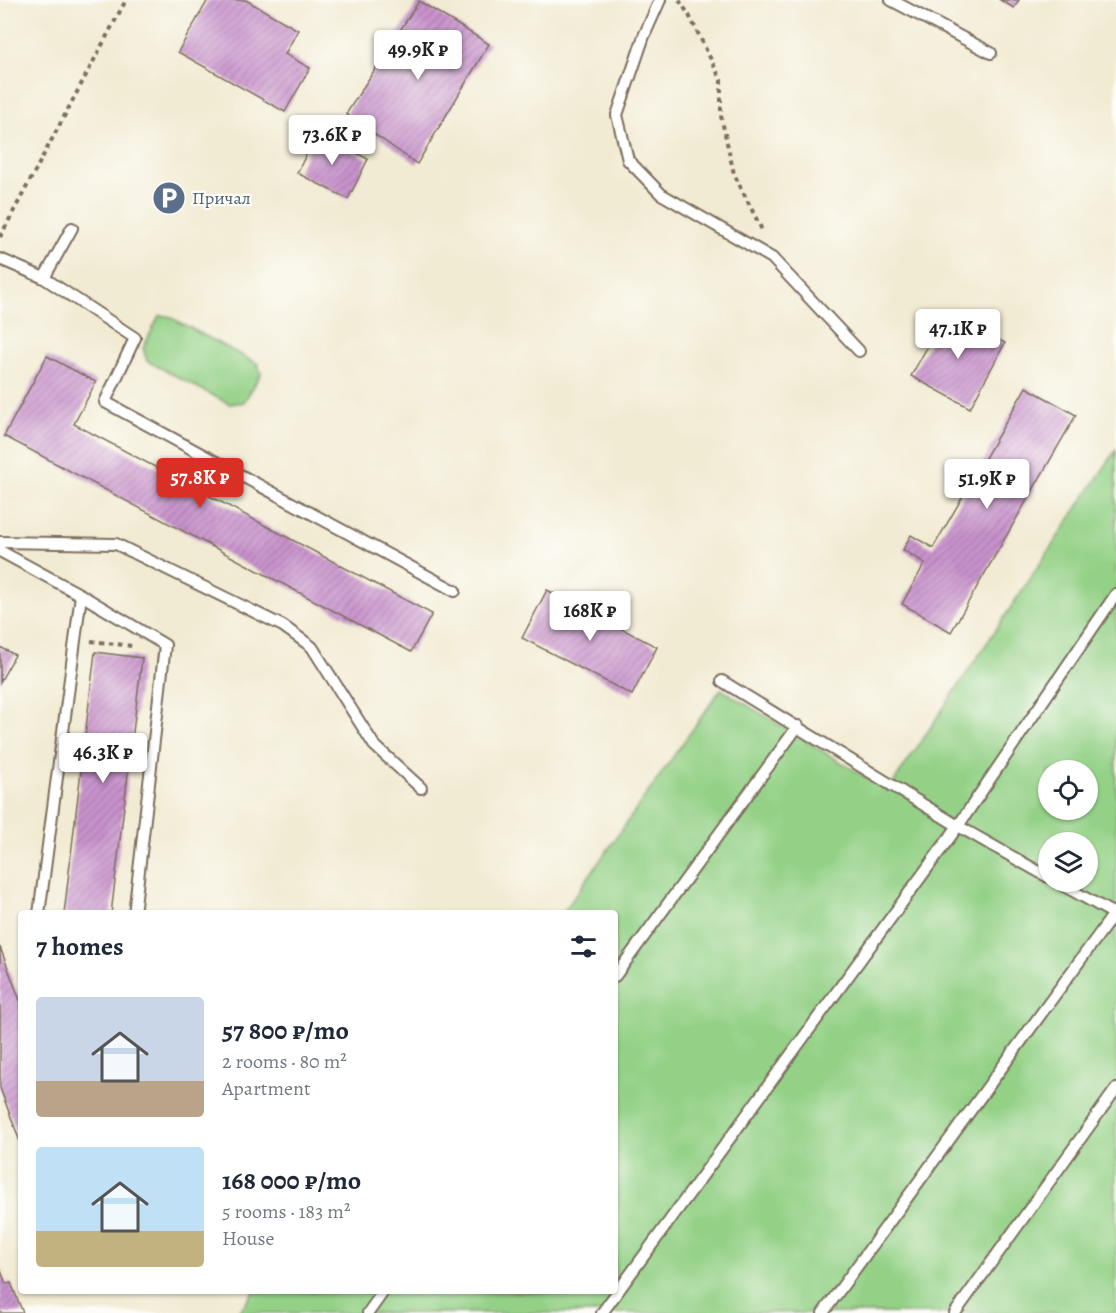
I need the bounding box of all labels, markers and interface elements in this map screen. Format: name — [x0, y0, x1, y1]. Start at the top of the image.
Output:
pin: 49.9K ₽ — [363, 30, 473, 81]
text: 49.9K ₽ — [388, 36, 448, 63]
pin: 73.6K ₽ — [277, 115, 387, 166]
text: 73.6K ₽ — [303, 121, 361, 148]
parking icon: Причал — [151, 180, 187, 216]
place label: Причал — [192, 186, 251, 210]
pin: 47.1K ₽ — [903, 309, 1013, 360]
text: 47.1K ₽ — [929, 315, 987, 342]
pin: 57.8K ₽ — [145, 458, 255, 509]
pin: 51.9K ₽ — [932, 459, 1042, 510]
text: 57.8K ₽ — [171, 464, 229, 491]
text: 51.9K ₽ — [958, 465, 1016, 492]
pin: 168K ₽ — [541, 591, 639, 642]
text: 168K ₽ — [564, 597, 616, 624]
pin: 46.3K ₽ — [48, 733, 158, 784]
text: 46.3K ₽ — [73, 739, 133, 766]
map controls — [1038, 760, 1098, 892]
button: locate — [1038, 760, 1098, 820]
button: layers — [1038, 832, 1098, 892]
text: 7 homes — [36, 929, 124, 964]
icon: filters — [567, 930, 600, 963]
text: 57 800 ₽/mo — [222, 1013, 349, 1048]
icon: home — [84, 1021, 156, 1093]
text: 2 rooms · 80 m² — [222, 1048, 347, 1075]
text: Apartment — [222, 1075, 311, 1102]
text: 168 000 ₽/mo — [222, 1163, 361, 1198]
icon: home — [84, 1171, 156, 1243]
text: 5 rooms · 183 m² — [222, 1198, 351, 1225]
text: House — [222, 1225, 274, 1252]

